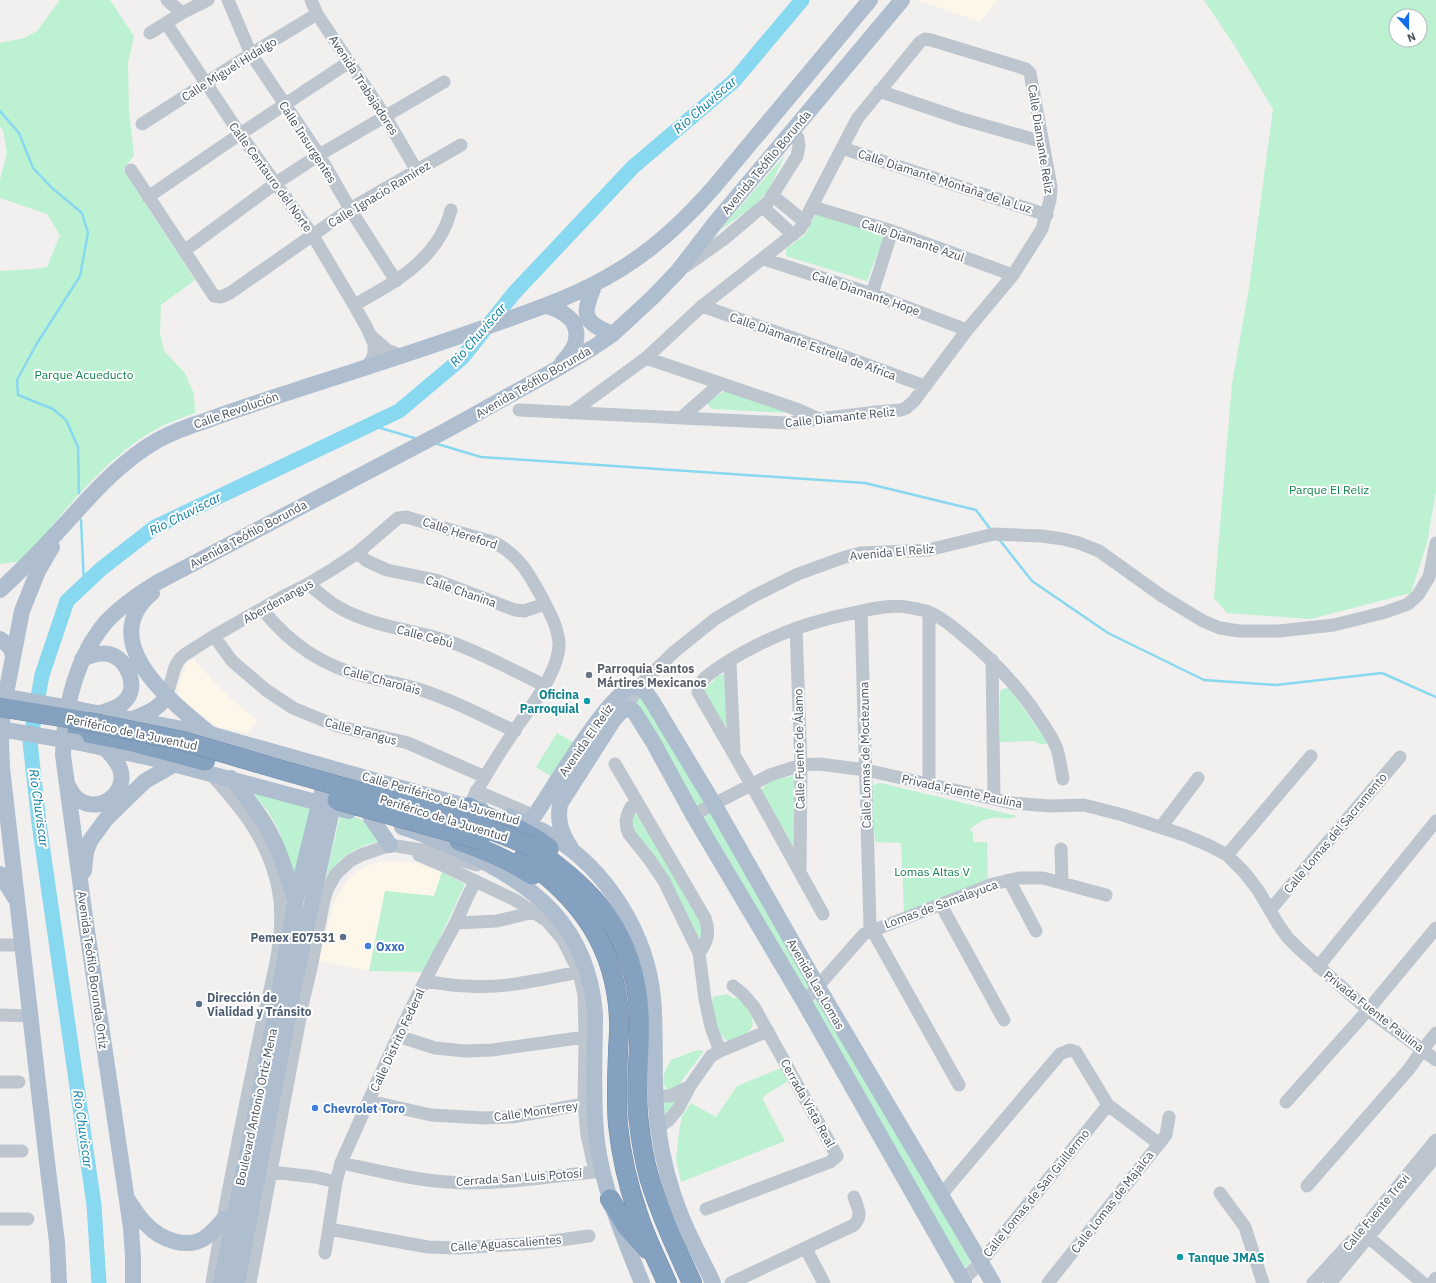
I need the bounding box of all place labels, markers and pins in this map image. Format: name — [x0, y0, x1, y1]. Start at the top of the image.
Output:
place label: Parroquia Santos Mártires Mexicanos — [597, 661, 707, 690]
marker: Parroquia Santos Mártires Mexicanos — [584, 670, 594, 680]
place label: Oficina Parroquial — [520, 687, 579, 716]
marker: Oficina Parroquial — [582, 696, 592, 706]
place label: Pemex E07531 — [251, 930, 335, 945]
marker: Pemex E07531 — [338, 932, 348, 942]
place label: Oxxo — [376, 939, 405, 954]
marker: Oxxo — [363, 941, 373, 951]
place label: Dirección de Vialidad y Tránsito — [207, 990, 312, 1019]
marker: Dirección de Vialidad y Tránsito — [194, 999, 204, 1009]
place label: Chevrolet Toro — [323, 1101, 405, 1116]
marker: Chevrolet Toro — [310, 1103, 320, 1113]
place label: Tanque JMAS — [1188, 1250, 1264, 1265]
marker: Tanque JMAS — [1175, 1252, 1185, 1262]

